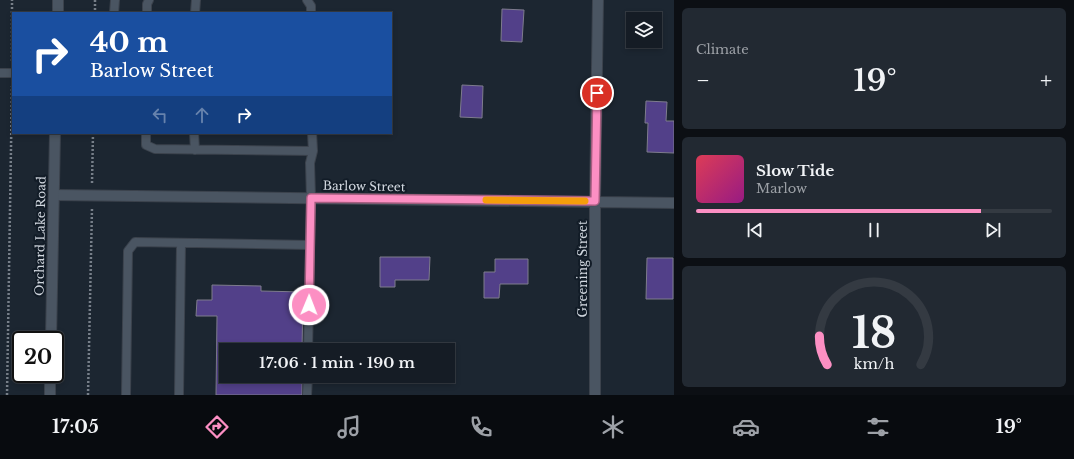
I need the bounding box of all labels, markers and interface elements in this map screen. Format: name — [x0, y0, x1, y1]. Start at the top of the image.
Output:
map controls — [626, 12, 662, 48]
button: layers — [626, 12, 662, 48]
text: 40 m — [90, 25, 168, 60]
icon: right — [24, 28, 76, 80]
text: Climate — [696, 41, 749, 58]
text: Barlow Street — [90, 60, 214, 82]
text: 19° — [853, 62, 897, 99]
text: − — [696, 67, 710, 94]
text: + — [1040, 67, 1052, 94]
pin — [580, 76, 614, 110]
icon: arrive — [586, 82, 608, 104]
icon: left — [149, 104, 171, 126]
icon: ahead — [191, 104, 213, 126]
icon: right — [233, 104, 255, 126]
text: Slow Tide — [756, 161, 834, 180]
street label: Orchard Lake Road — [31, 176, 49, 296]
street label: Barlow Street — [323, 178, 406, 194]
text: Marlow — [756, 180, 807, 197]
icon: previous — [744, 219, 766, 241]
icon: pause — [863, 219, 885, 241]
icon: next — [982, 219, 1004, 241]
street label: Greening Street — [575, 220, 590, 318]
position arrow — [288, 284, 330, 326]
text: 18 — [852, 307, 896, 358]
speed limit sign: 20 — [12, 331, 64, 383]
text: 17:06 · 1 min · 190 m — [259, 353, 415, 372]
text: km/h — [854, 354, 894, 372]
icon: directions — [203, 413, 231, 441]
icon: music — [335, 413, 363, 441]
icon: phone — [467, 413, 495, 441]
icon: climate — [599, 413, 627, 441]
icon: car — [732, 413, 760, 441]
icon: filters — [864, 413, 892, 441]
text: 17:05 — [52, 416, 99, 438]
text: 19° — [996, 416, 1022, 438]

